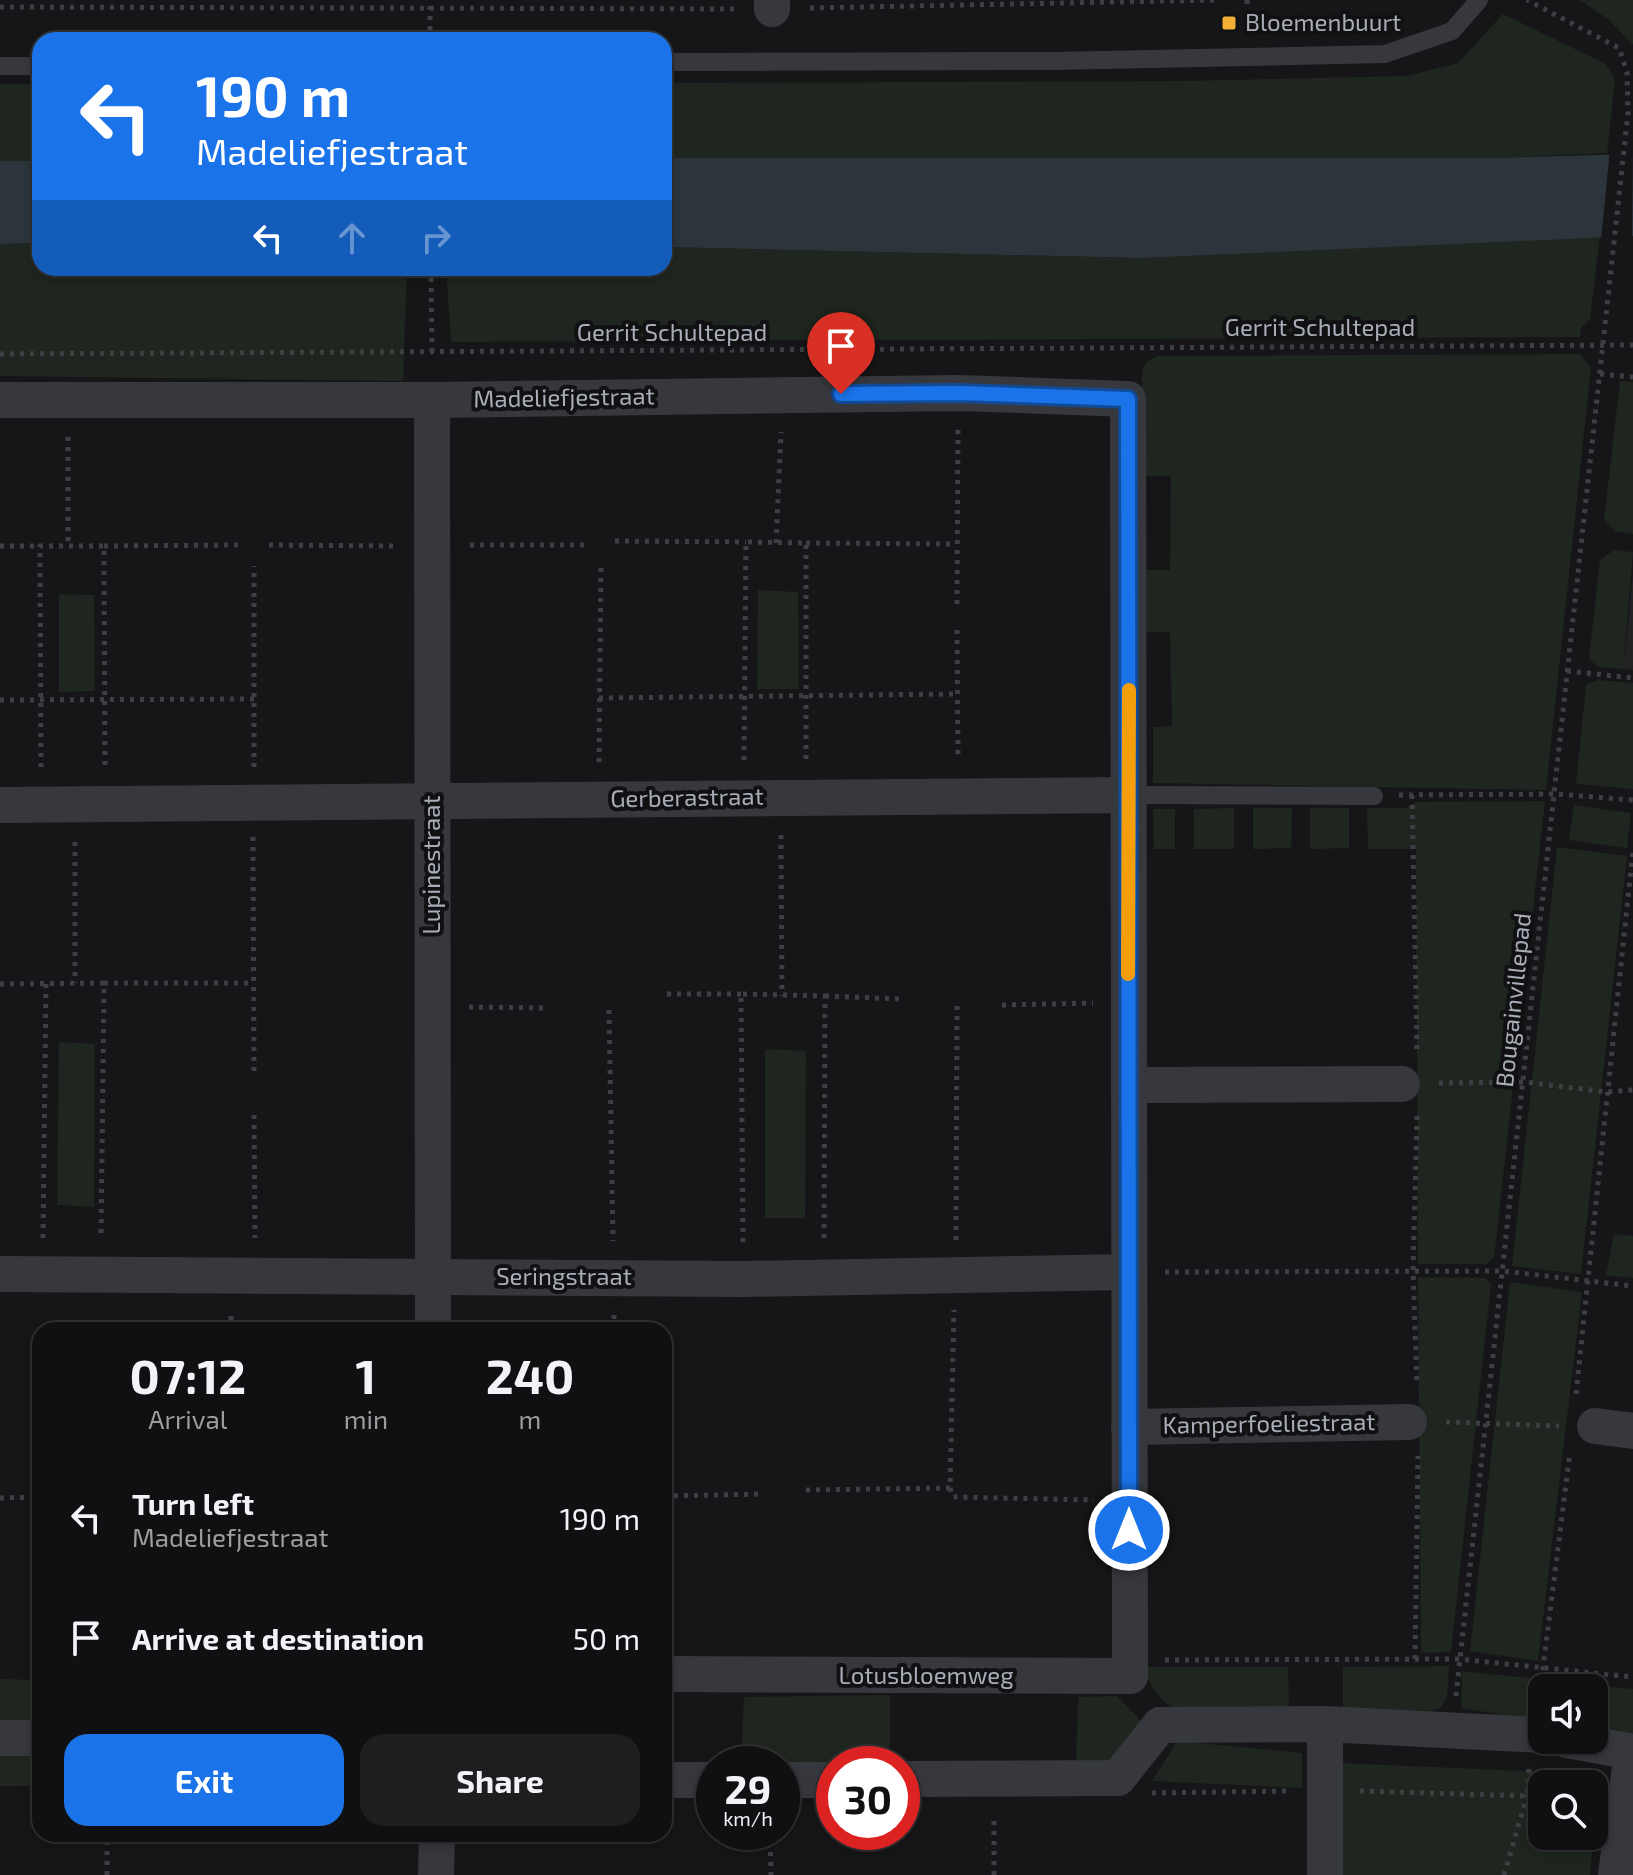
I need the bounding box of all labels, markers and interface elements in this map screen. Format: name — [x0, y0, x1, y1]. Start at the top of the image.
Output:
place label: Bloemenbuurt — [1245, 7, 1401, 36]
marker: Bloemenbuurt — [1220, 14, 1238, 32]
text: 190 m — [196, 61, 350, 128]
icon: left — [64, 64, 168, 168]
text: Madeliefjestraat — [196, 129, 468, 172]
icon: left — [246, 216, 290, 260]
icon: ahead — [330, 216, 374, 260]
icon: right — [414, 216, 458, 260]
pin — [807, 312, 875, 394]
street label: Gerrit Schultepad — [1225, 312, 1415, 341]
street label: Gerrit Schultepad — [577, 317, 767, 346]
icon: arrive — [819, 324, 863, 368]
street label: Madeliefjestraat — [473, 380, 655, 413]
street label: Gerberastraat — [610, 781, 764, 812]
street label: Lupinestraat — [416, 795, 445, 935]
street label: Bougainvillepad — [1489, 911, 1536, 1088]
street label: Seringstraat — [496, 1261, 632, 1290]
text: 07:12 — [130, 1346, 246, 1404]
text: 1 — [356, 1346, 376, 1404]
text: 240 — [486, 1346, 574, 1404]
text: Arrival — [148, 1403, 227, 1434]
text: min — [344, 1403, 388, 1434]
text: m — [519, 1403, 541, 1434]
street label: Kamperfoeliestraat — [1162, 1406, 1376, 1439]
text: Turn left — [132, 1485, 254, 1521]
position arrow — [1087, 1488, 1171, 1572]
icon: left — [64, 1496, 108, 1540]
text: 190 m — [560, 1500, 640, 1536]
text: Madeliefjestraat — [132, 1521, 328, 1552]
icon: arrive — [64, 1616, 108, 1660]
text: Arrive at destination — [132, 1620, 424, 1656]
text: 50 m — [573, 1620, 640, 1656]
street label: Lotusbloemweg — [838, 1660, 1014, 1689]
map controls — [1528, 1674, 1608, 1850]
button: sound — [1528, 1674, 1608, 1754]
button: Exit — [64, 1734, 344, 1826]
button: Share — [360, 1734, 640, 1826]
speed limit sign: 30 — [816, 1746, 920, 1850]
text: 29 — [725, 1764, 771, 1812]
button: search — [1528, 1770, 1608, 1850]
text: km/h — [723, 1806, 773, 1830]

